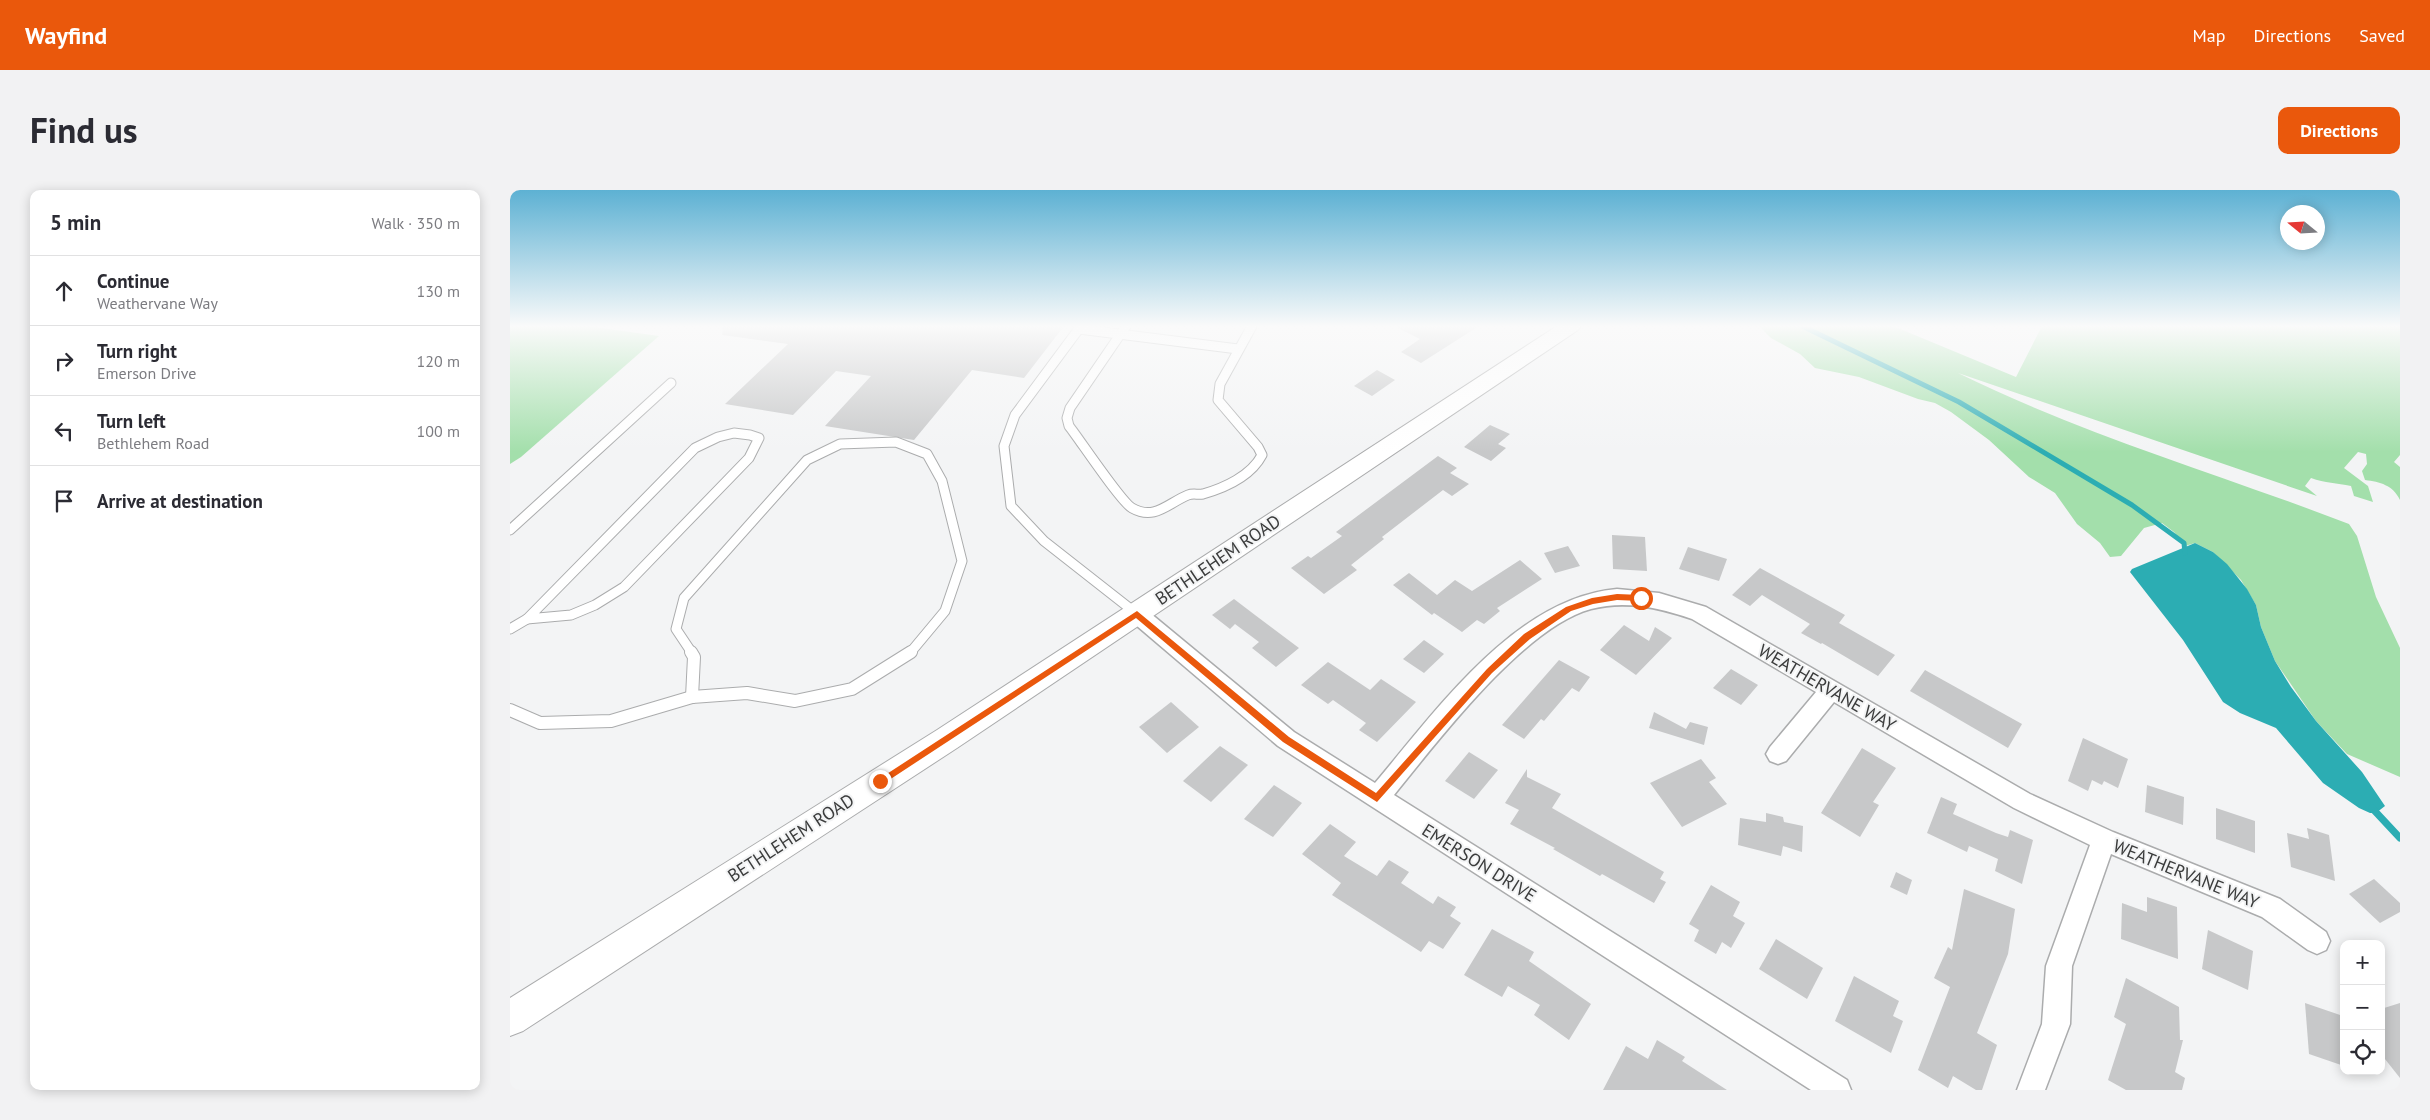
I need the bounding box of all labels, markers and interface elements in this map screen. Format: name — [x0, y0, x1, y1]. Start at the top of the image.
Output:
text: Wayfind — [25, 20, 107, 51]
text: Map — [2193, 24, 2225, 47]
text: Directions — [2253, 24, 2331, 47]
text: Saved — [2359, 24, 2405, 47]
text: Find us — [30, 107, 138, 153]
button: Directions — [2278, 107, 2400, 154]
north arrow — [2280, 205, 2325, 250]
text: 5 min — [50, 209, 101, 236]
text: Walk · 350 m — [371, 213, 460, 233]
text: Continue — [97, 269, 169, 293]
icon: ahead — [50, 277, 78, 305]
text: 130 m — [417, 281, 460, 301]
text: Weathervane Way — [97, 293, 218, 313]
text: Turn right — [97, 339, 177, 363]
icon: right — [50, 347, 78, 375]
text: 120 m — [417, 351, 460, 371]
text: Emerson Drive — [97, 363, 196, 383]
text: Turn left — [97, 409, 166, 433]
icon: left — [50, 417, 78, 445]
text: 100 m — [417, 421, 460, 441]
text: Bethlehem Road — [97, 433, 209, 453]
icon: arrive — [50, 487, 78, 515]
text: Arrive at destination — [97, 489, 263, 513]
street label: BETHLEHEM ROAD — [1151, 509, 1285, 610]
route start — [1630, 587, 1653, 610]
street label: WEATHERVANE WAY — [1754, 639, 1900, 736]
route end — [869, 770, 892, 793]
street label: BETHLEHEM ROAD — [723, 788, 858, 887]
street label: EMERSON DRIVE — [1418, 818, 1541, 907]
street label: WEATHERVANE WAY — [2110, 834, 2263, 913]
map controls — [2340, 940, 2385, 1075]
button: + — [2340, 940, 2385, 985]
button: − — [2340, 985, 2385, 1030]
button: locate — [2340, 1030, 2385, 1075]

